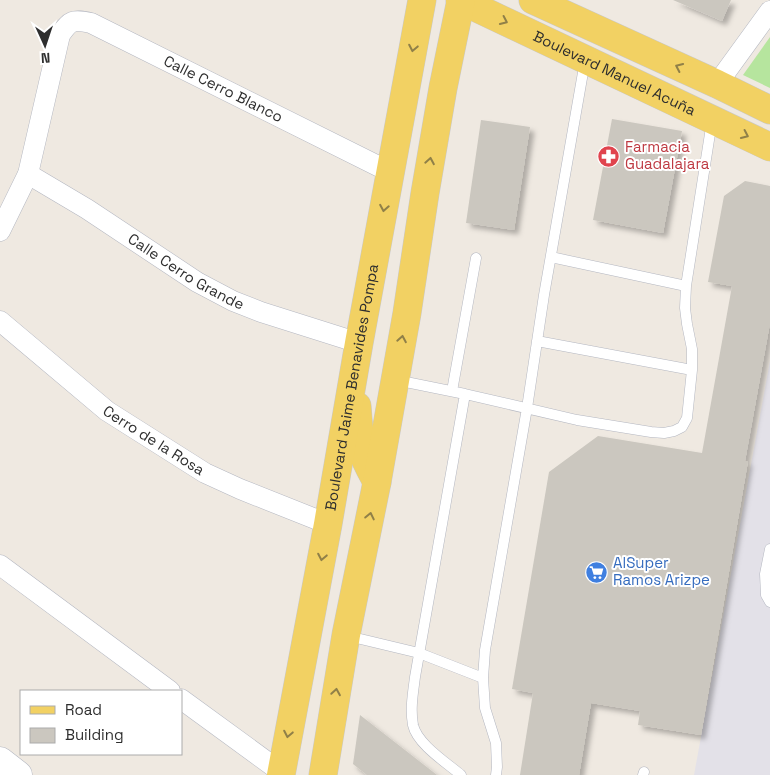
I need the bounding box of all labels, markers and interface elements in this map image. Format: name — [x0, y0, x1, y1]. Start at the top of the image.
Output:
one-way arrow — [499, 15, 508, 25]
north arrow — [20, 20, 70, 70]
street label: Boulevard Manuel Acuña — [530, 26, 699, 120]
one-way arrow — [409, 44, 419, 52]
text: N — [41, 49, 51, 67]
street label: Calle Cerro Blanco — [161, 51, 286, 126]
one-way arrow — [675, 62, 684, 73]
one-way arrow — [740, 129, 749, 139]
place label: Farmacia Guadalajara — [625, 137, 710, 173]
pharmacy icon: Farmacia Guadalajara — [597, 144, 621, 168]
one-way arrow — [425, 156, 435, 165]
one-way arrow — [379, 203, 389, 212]
street label: Calle Cerro Grande — [124, 229, 247, 313]
street label: Boulevard Jaime Benavides Pompa — [320, 262, 382, 512]
one-way arrow — [397, 334, 407, 343]
street label: Cerro de la Rosa — [100, 401, 209, 479]
one-way arrow — [364, 511, 375, 520]
one-way arrow — [317, 553, 327, 562]
place label: AlSuper Ramos Arizpe — [613, 553, 710, 589]
supermarket icon: AlSuper Ramos Arizpe — [585, 560, 609, 584]
one-way arrow — [331, 688, 341, 697]
legend — [20, 690, 182, 755]
text: Road — [65, 700, 102, 719]
text: Building — [65, 725, 124, 744]
one-way arrow — [283, 730, 294, 738]

